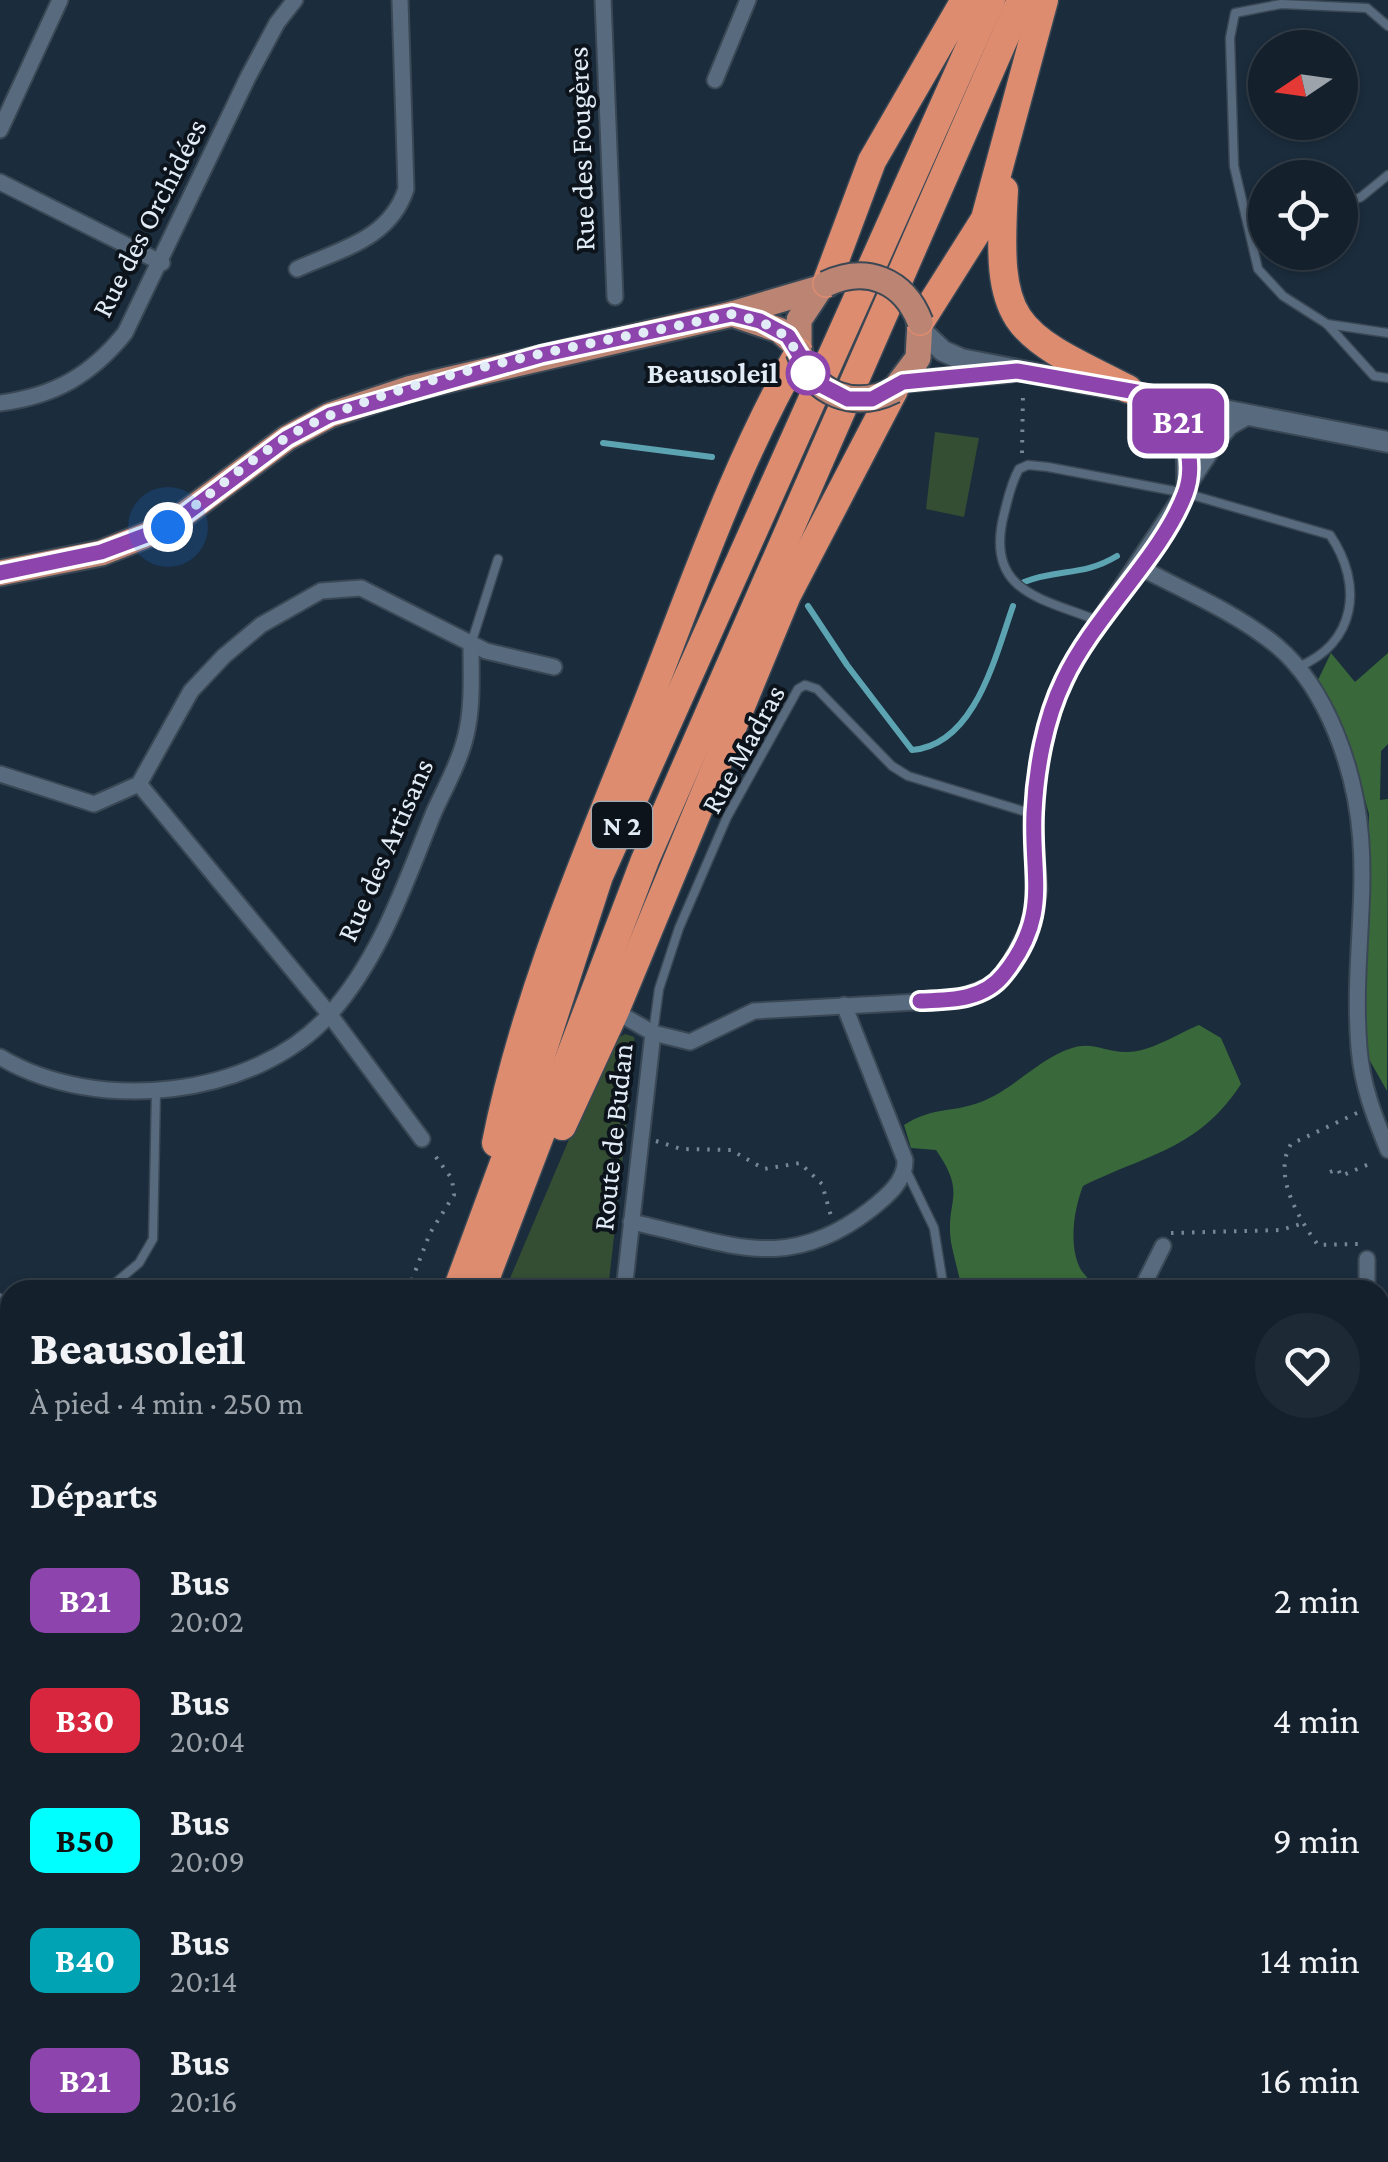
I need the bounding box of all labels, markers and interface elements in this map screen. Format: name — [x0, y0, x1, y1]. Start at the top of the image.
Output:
north arrow — [1248, 30, 1358, 140]
map controls — [1248, 30, 1358, 270]
street label: Rue des Fougères — [560, 46, 602, 252]
street label: Rue des Orchidées — [84, 113, 213, 322]
button: locate — [1248, 160, 1358, 270]
marker: Beausoleil — [787, 352, 829, 394]
place label: Beausoleil — [647, 356, 778, 389]
line badge: B21 — [1120, 388, 1236, 454]
text: B21 — [1152, 402, 1204, 441]
your location — [143, 502, 193, 552]
street label: Rue Madras — [694, 679, 791, 819]
street label: Rue des Artisans — [330, 753, 440, 946]
road number: N 2 — [592, 802, 652, 848]
street label: Route de Budan — [586, 1042, 639, 1232]
button: heart — [1255, 1313, 1360, 1418]
text: Beausoleil — [30, 1321, 246, 1374]
text: À pied · 4 min · 250 m — [30, 1385, 303, 1421]
text: Départs — [30, 1474, 157, 1516]
text: Bus — [170, 1561, 229, 1603]
text: 2 min — [1274, 1579, 1360, 1621]
text: B21 — [59, 1581, 111, 1620]
text: 20:02 — [170, 1603, 244, 1639]
text: Bus — [170, 1681, 229, 1723]
text: 4 min — [1273, 1699, 1360, 1741]
text: B30 — [56, 1701, 114, 1740]
text: 20:04 — [170, 1723, 245, 1759]
text: Bus — [170, 1801, 229, 1843]
text: 9 min — [1273, 1819, 1360, 1861]
text: B50 — [56, 1821, 115, 1860]
text: 20:09 — [170, 1843, 245, 1879]
text: Bus — [170, 1921, 229, 1963]
text: 14 min — [1260, 1939, 1360, 1981]
text: B40 — [55, 1941, 115, 1980]
text: 20:14 — [170, 1963, 238, 1999]
text: Bus — [170, 2041, 229, 2083]
text: 16 min — [1260, 2059, 1360, 2101]
text: B21 — [59, 2061, 111, 2100]
text: 20:16 — [170, 2083, 238, 2119]

